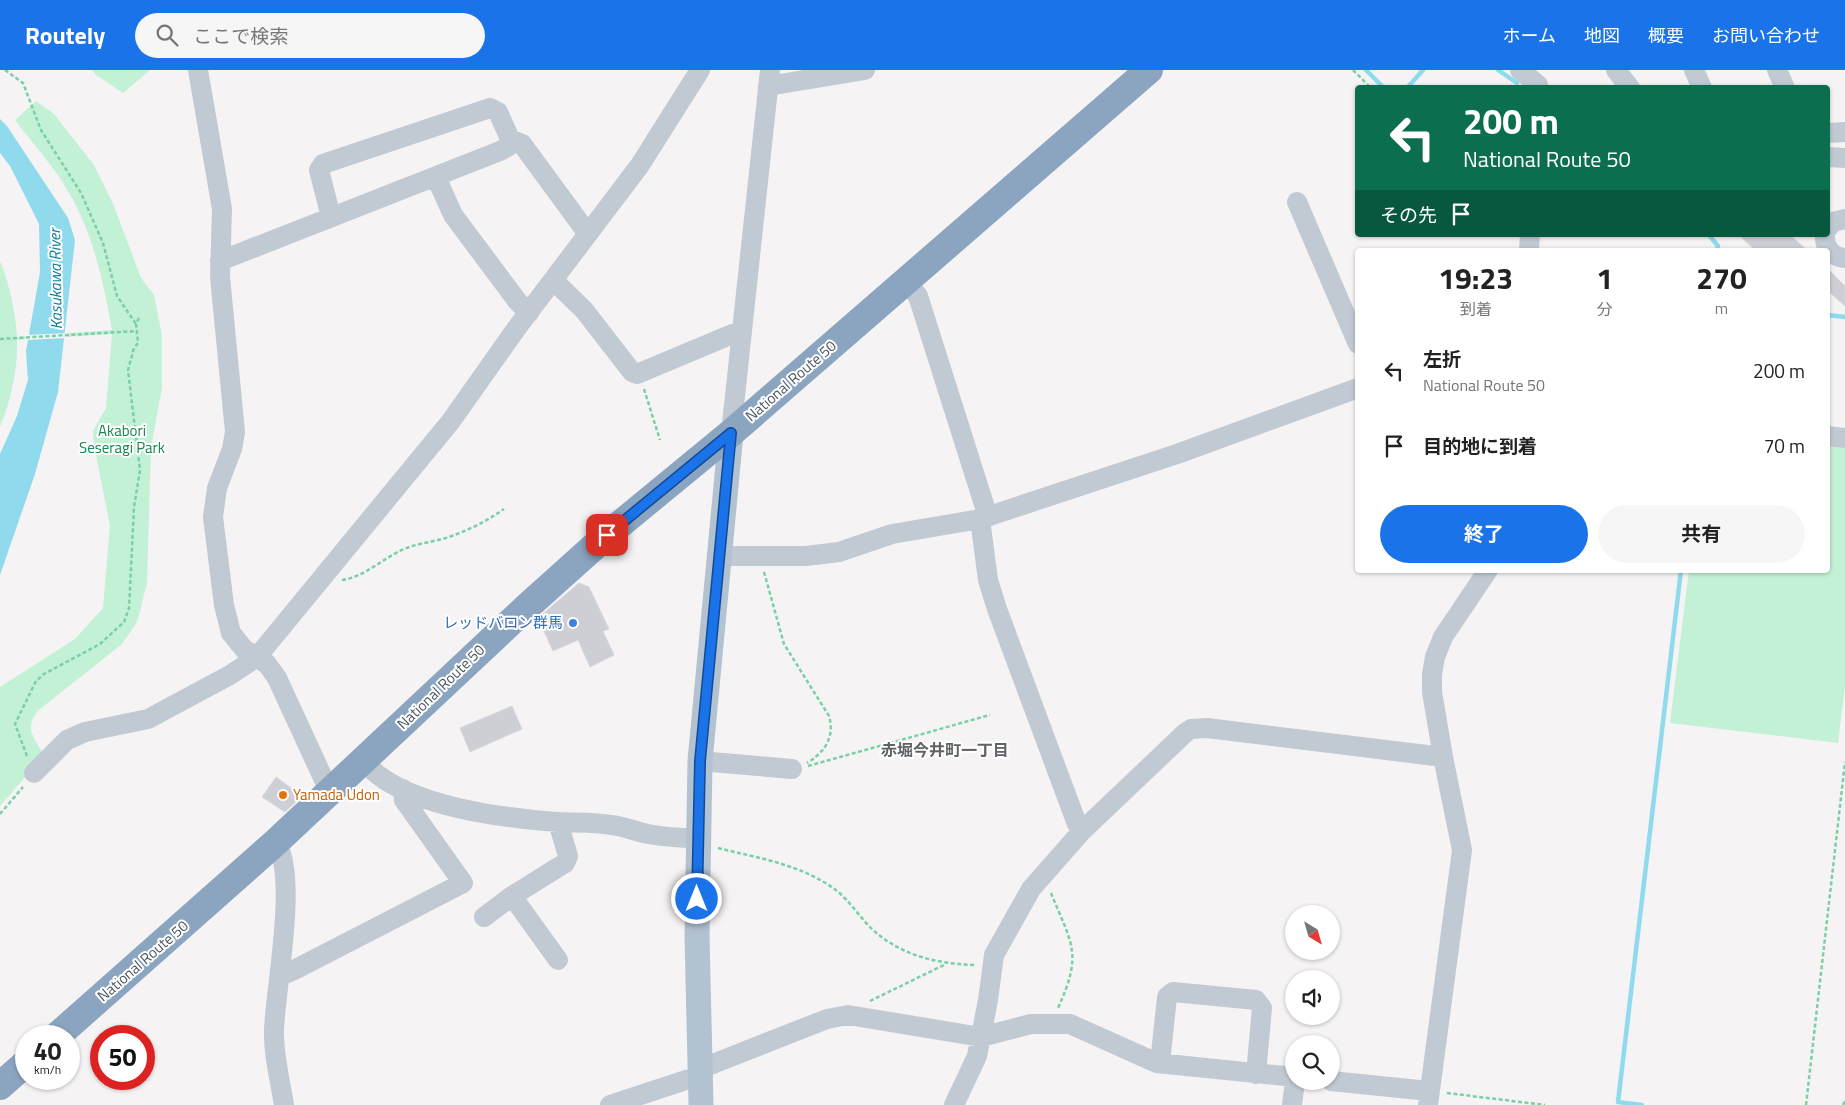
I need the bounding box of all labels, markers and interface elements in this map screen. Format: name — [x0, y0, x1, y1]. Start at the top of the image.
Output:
search box — [135, 13, 485, 58]
text: Routely — [25, 17, 105, 53]
icon: search — [153, 21, 181, 49]
text: ここで検索 — [193, 21, 288, 50]
text: ホーム — [1503, 22, 1556, 49]
text: 地図 — [1584, 22, 1620, 49]
text: 概要 — [1648, 22, 1684, 49]
text: お問い合わせ — [1712, 22, 1820, 49]
text: 200 m — [1463, 94, 1559, 148]
icon: left — [1380, 105, 1445, 170]
text: National Route 50 — [1463, 142, 1631, 176]
text: その先 — [1380, 200, 1437, 229]
icon: arrive — [1447, 200, 1475, 228]
water label: Kasukawa River — [42, 227, 68, 330]
text: 19:23 — [1438, 255, 1513, 301]
text: 1 — [1596, 255, 1613, 301]
text: 270 — [1696, 255, 1747, 301]
text: m — [1715, 296, 1728, 320]
text: 到着 — [1460, 297, 1492, 321]
text: 分 — [1597, 297, 1613, 321]
street label: National Route 50 — [740, 334, 841, 427]
text: 左折 — [1423, 344, 1461, 373]
text: 200 m — [1753, 356, 1805, 385]
icon: left — [1380, 357, 1408, 385]
text: National Route 50 — [1423, 373, 1545, 397]
park label: Akabori Seseragi Park — [79, 419, 165, 459]
text: 目的地に到着 — [1423, 431, 1537, 460]
text: 70 m — [1764, 431, 1805, 460]
icon: arrive — [1380, 432, 1408, 460]
button: 終了 — [1380, 505, 1588, 563]
button: 共有 — [1598, 505, 1805, 563]
pin — [586, 514, 628, 556]
icon: arrive — [593, 521, 621, 549]
place label: レッドバロン群馬 — [443, 611, 563, 634]
marker: レッドバロン群馬 — [567, 617, 579, 629]
street label: National Route 50 — [392, 639, 490, 735]
district label: 赤堀今井町一丁目 — [881, 738, 1009, 762]
place label: Yamada Udon — [293, 783, 380, 806]
marker: Yamada Udon — [277, 789, 289, 801]
position arrow — [670, 872, 722, 924]
north arrow — [1285, 905, 1340, 960]
map controls — [1285, 905, 1340, 1090]
street label: National Route 50 — [92, 914, 193, 1007]
button: sound — [1285, 970, 1340, 1025]
speed limit sign: 50 — [90, 1025, 155, 1090]
text: 40 — [33, 1032, 62, 1070]
button: search — [1285, 1035, 1340, 1090]
text: km/h — [34, 1060, 61, 1079]

